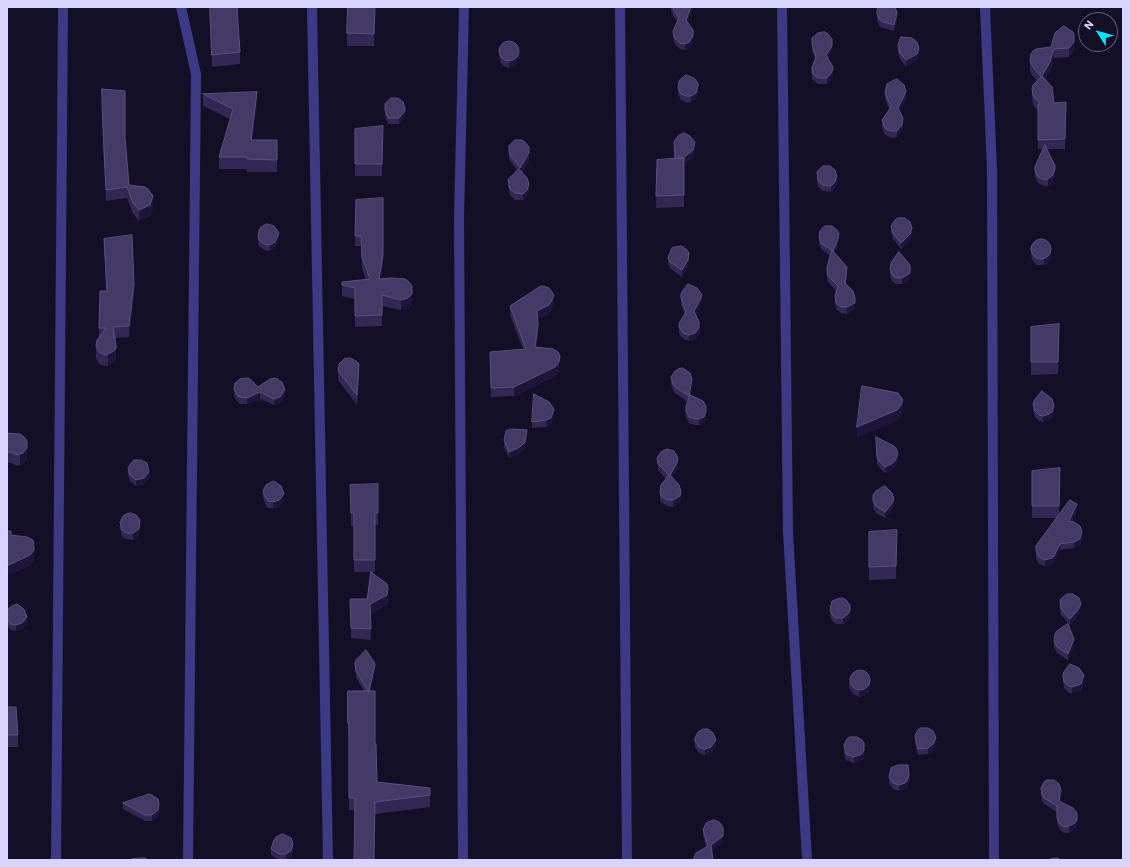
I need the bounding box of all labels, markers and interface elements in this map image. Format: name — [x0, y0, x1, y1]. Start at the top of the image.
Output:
north arrow — [1078, 12, 1118, 52]
text: N — [1081, 18, 1096, 32]

